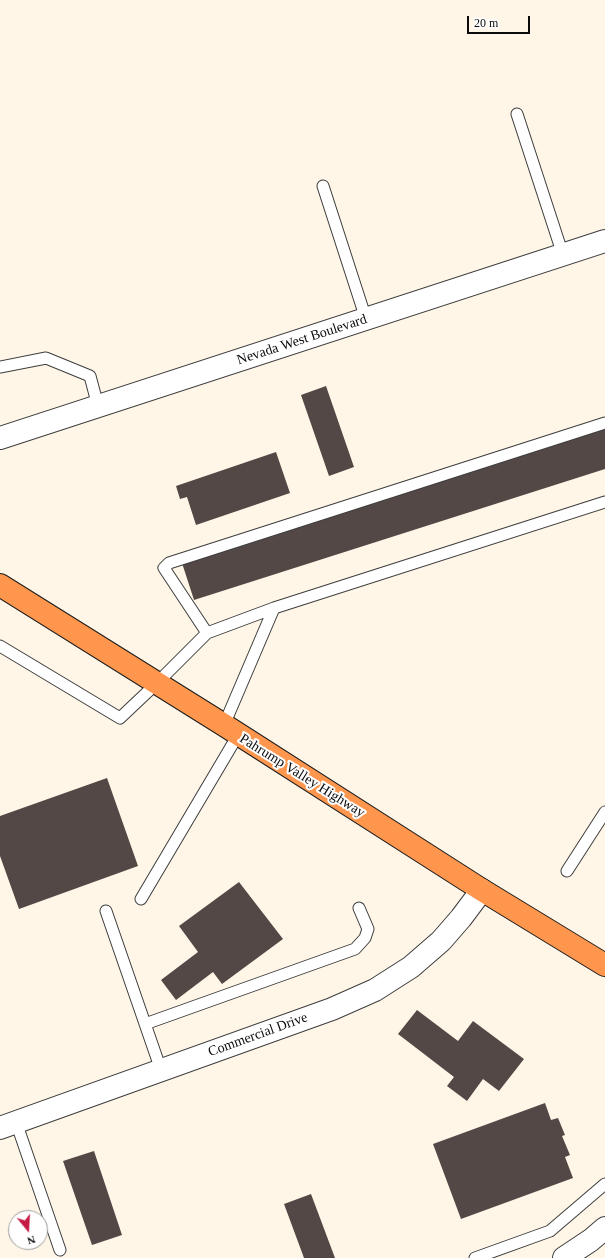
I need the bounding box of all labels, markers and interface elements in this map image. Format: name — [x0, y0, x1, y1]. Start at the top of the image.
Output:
scale bar — [469, 8, 532, 34]
text: 20 m — [474, 16, 498, 30]
street label: Nevada West Boulevard — [235, 311, 369, 369]
street label: Pahrump Valley Highway — [236, 731, 368, 821]
street label: Commercial Drive — [206, 1009, 310, 1061]
north arrow — [8, 1210, 48, 1250]
text: N — [26, 1234, 37, 1247]

